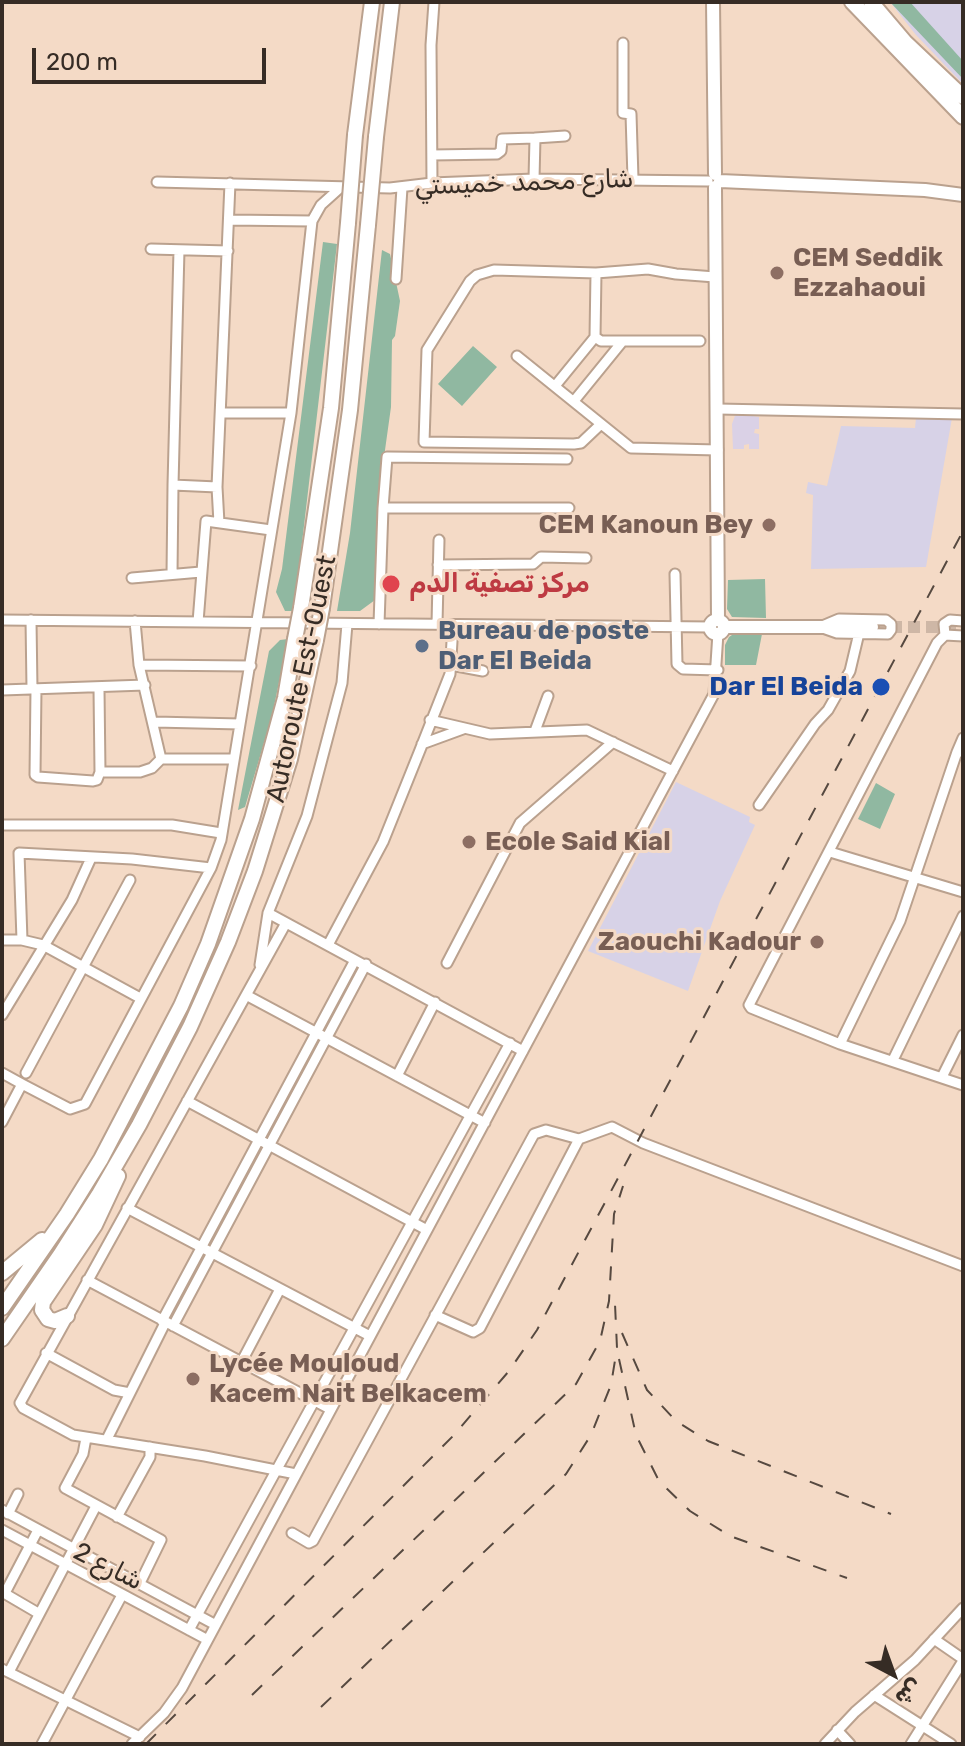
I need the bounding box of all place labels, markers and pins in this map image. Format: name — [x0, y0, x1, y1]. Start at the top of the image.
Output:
place label: CEM Seddik Ezzahaoui — [793, 242, 943, 304]
marker: CEM Seddik Ezzahaoui — [768, 264, 786, 282]
place label: CEM Kanoun Bey — [538, 509, 753, 541]
marker: CEM Kanoun Bey — [760, 516, 778, 534]
place label: مركز تصفية الدم — [409, 568, 590, 600]
marker: مركز تصفية الدم — [380, 573, 402, 595]
place label: Bureau de poste Dar El Beida — [438, 615, 649, 676]
marker: Bureau de poste Dar El Beida — [413, 637, 431, 655]
place label: Dar El Beida — [709, 671, 863, 703]
marker: Dar El Beida — [870, 676, 892, 698]
place label: Ecole Said Kial — [485, 826, 671, 858]
marker: Ecole Said Kial — [460, 833, 478, 851]
place label: Zaouchi Kadour — [598, 926, 801, 958]
marker: Zaouchi Kadour — [808, 933, 826, 951]
place label: Lycée Mouloud Kacem Nait Belkacem — [209, 1348, 487, 1410]
marker: Lycée Mouloud Kacem Nait Belkacem — [184, 1370, 202, 1388]

